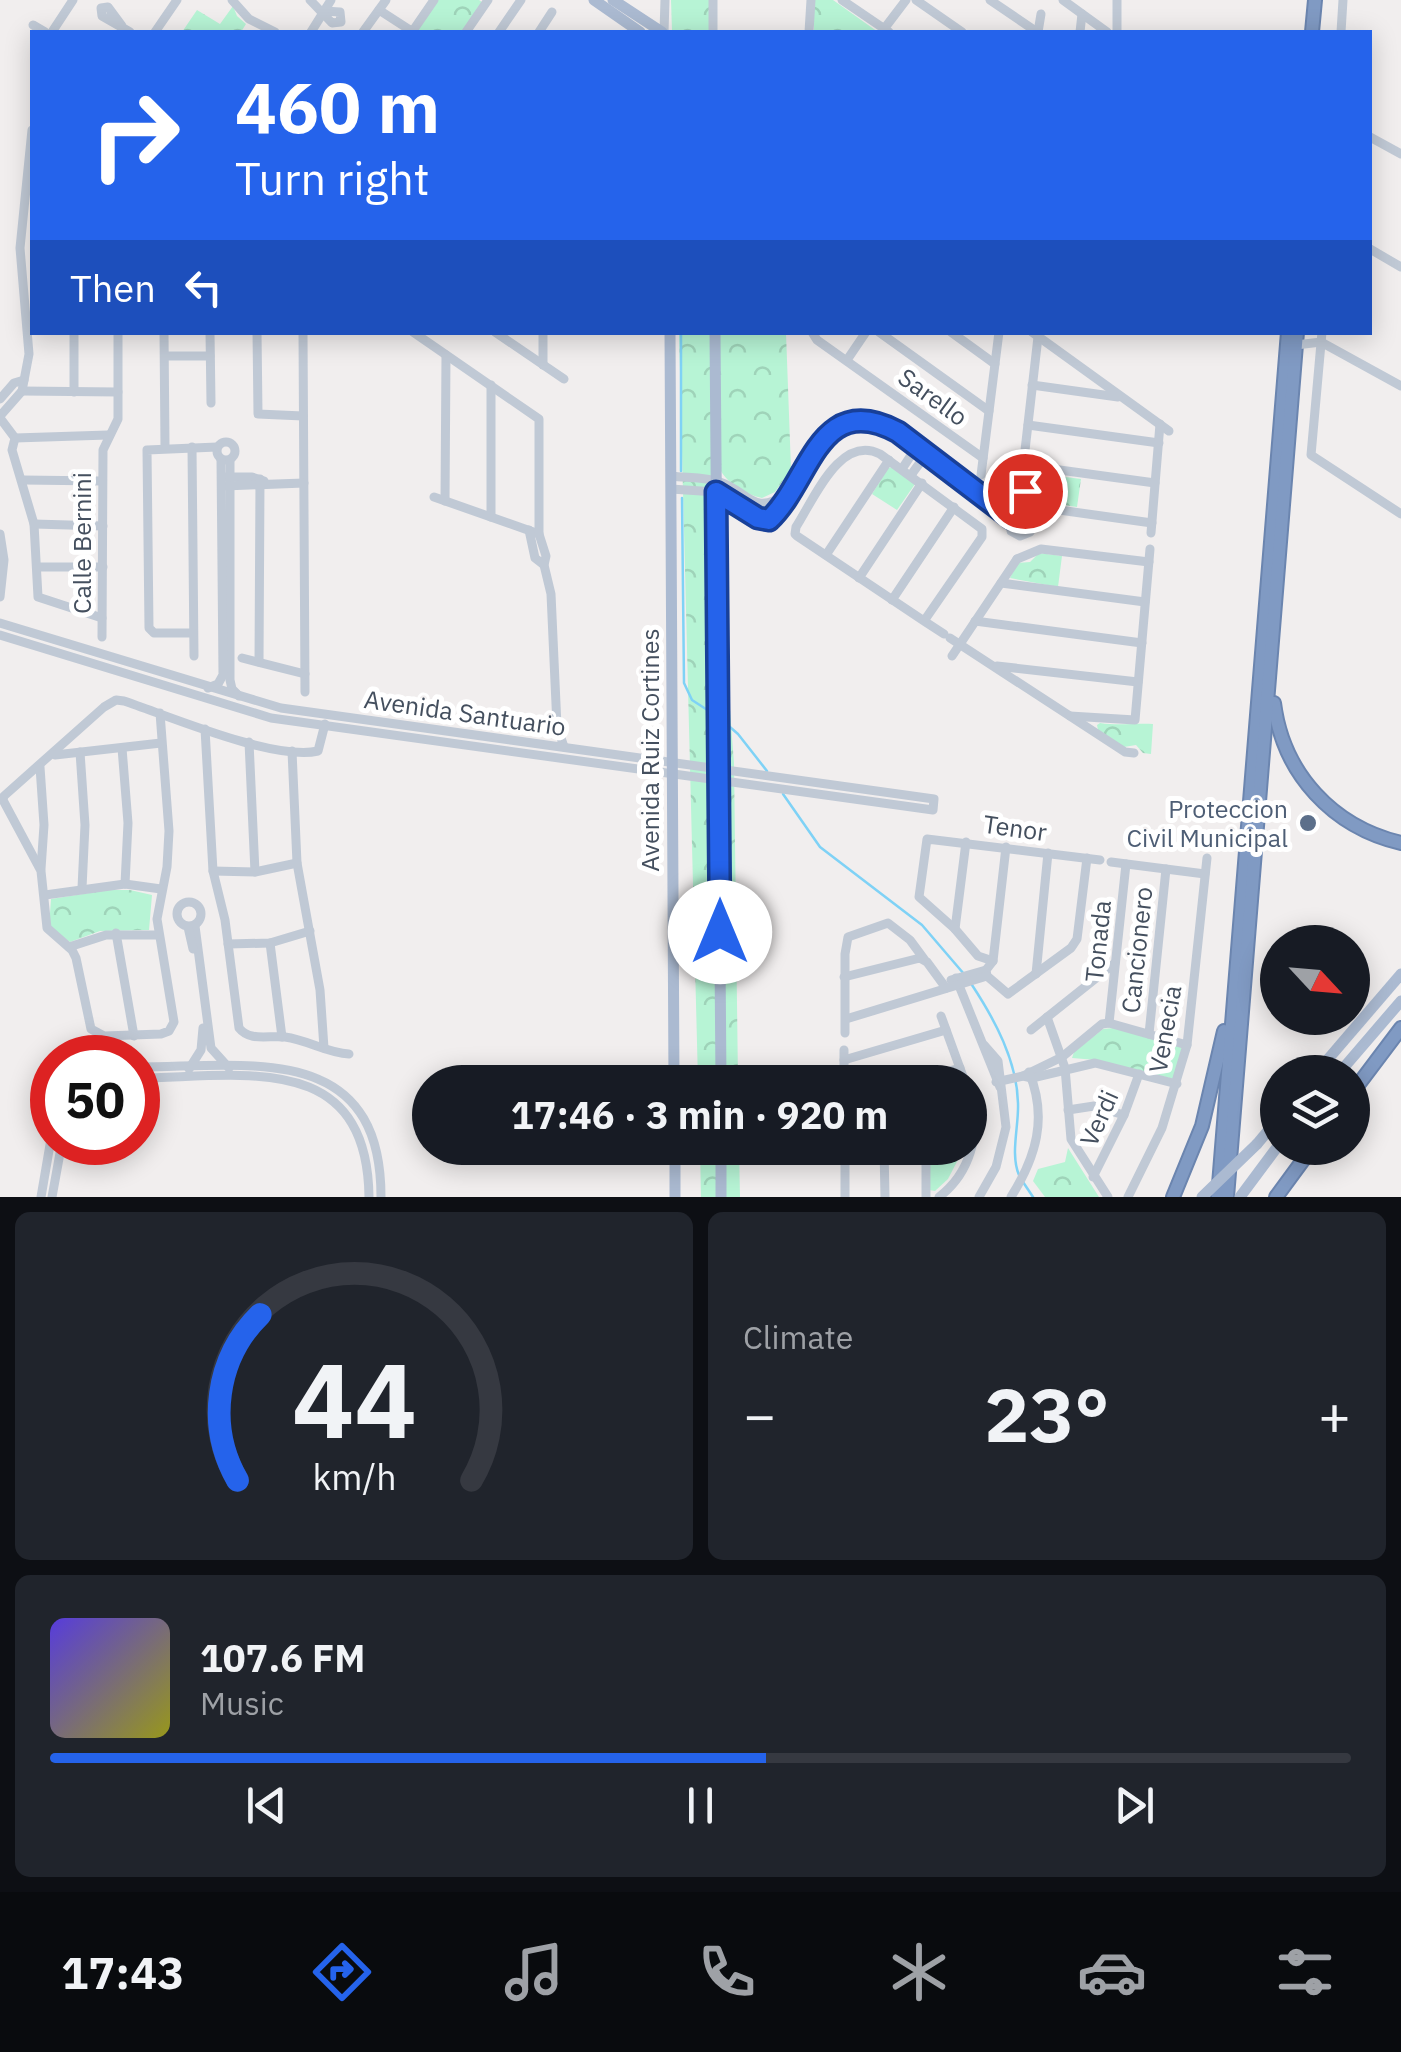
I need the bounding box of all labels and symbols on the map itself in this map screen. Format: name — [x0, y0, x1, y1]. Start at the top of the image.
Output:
street label: Sarello — [892, 360, 975, 433]
pin — [983, 449, 1068, 534]
street label: Calle Bernini — [65, 472, 98, 614]
street label: Avenida Ruiz Cortines — [633, 628, 666, 872]
street label: Avenida Santuario — [362, 682, 568, 743]
place label: Proteccion Civil Municipal — [1127, 792, 1288, 854]
street label: Tenor — [981, 807, 1049, 848]
marker: Proteccion Civil Municipal — [1297, 812, 1319, 834]
position arrow — [668, 880, 772, 984]
street label: Cancionero — [1113, 885, 1160, 1015]
street label: Tonada — [1077, 898, 1118, 983]
north arrow — [1260, 925, 1370, 1035]
street label: Venecia — [1141, 983, 1188, 1075]
speed limit sign: 50 — [30, 1035, 160, 1165]
street label: Verdi — [1072, 1085, 1125, 1151]

